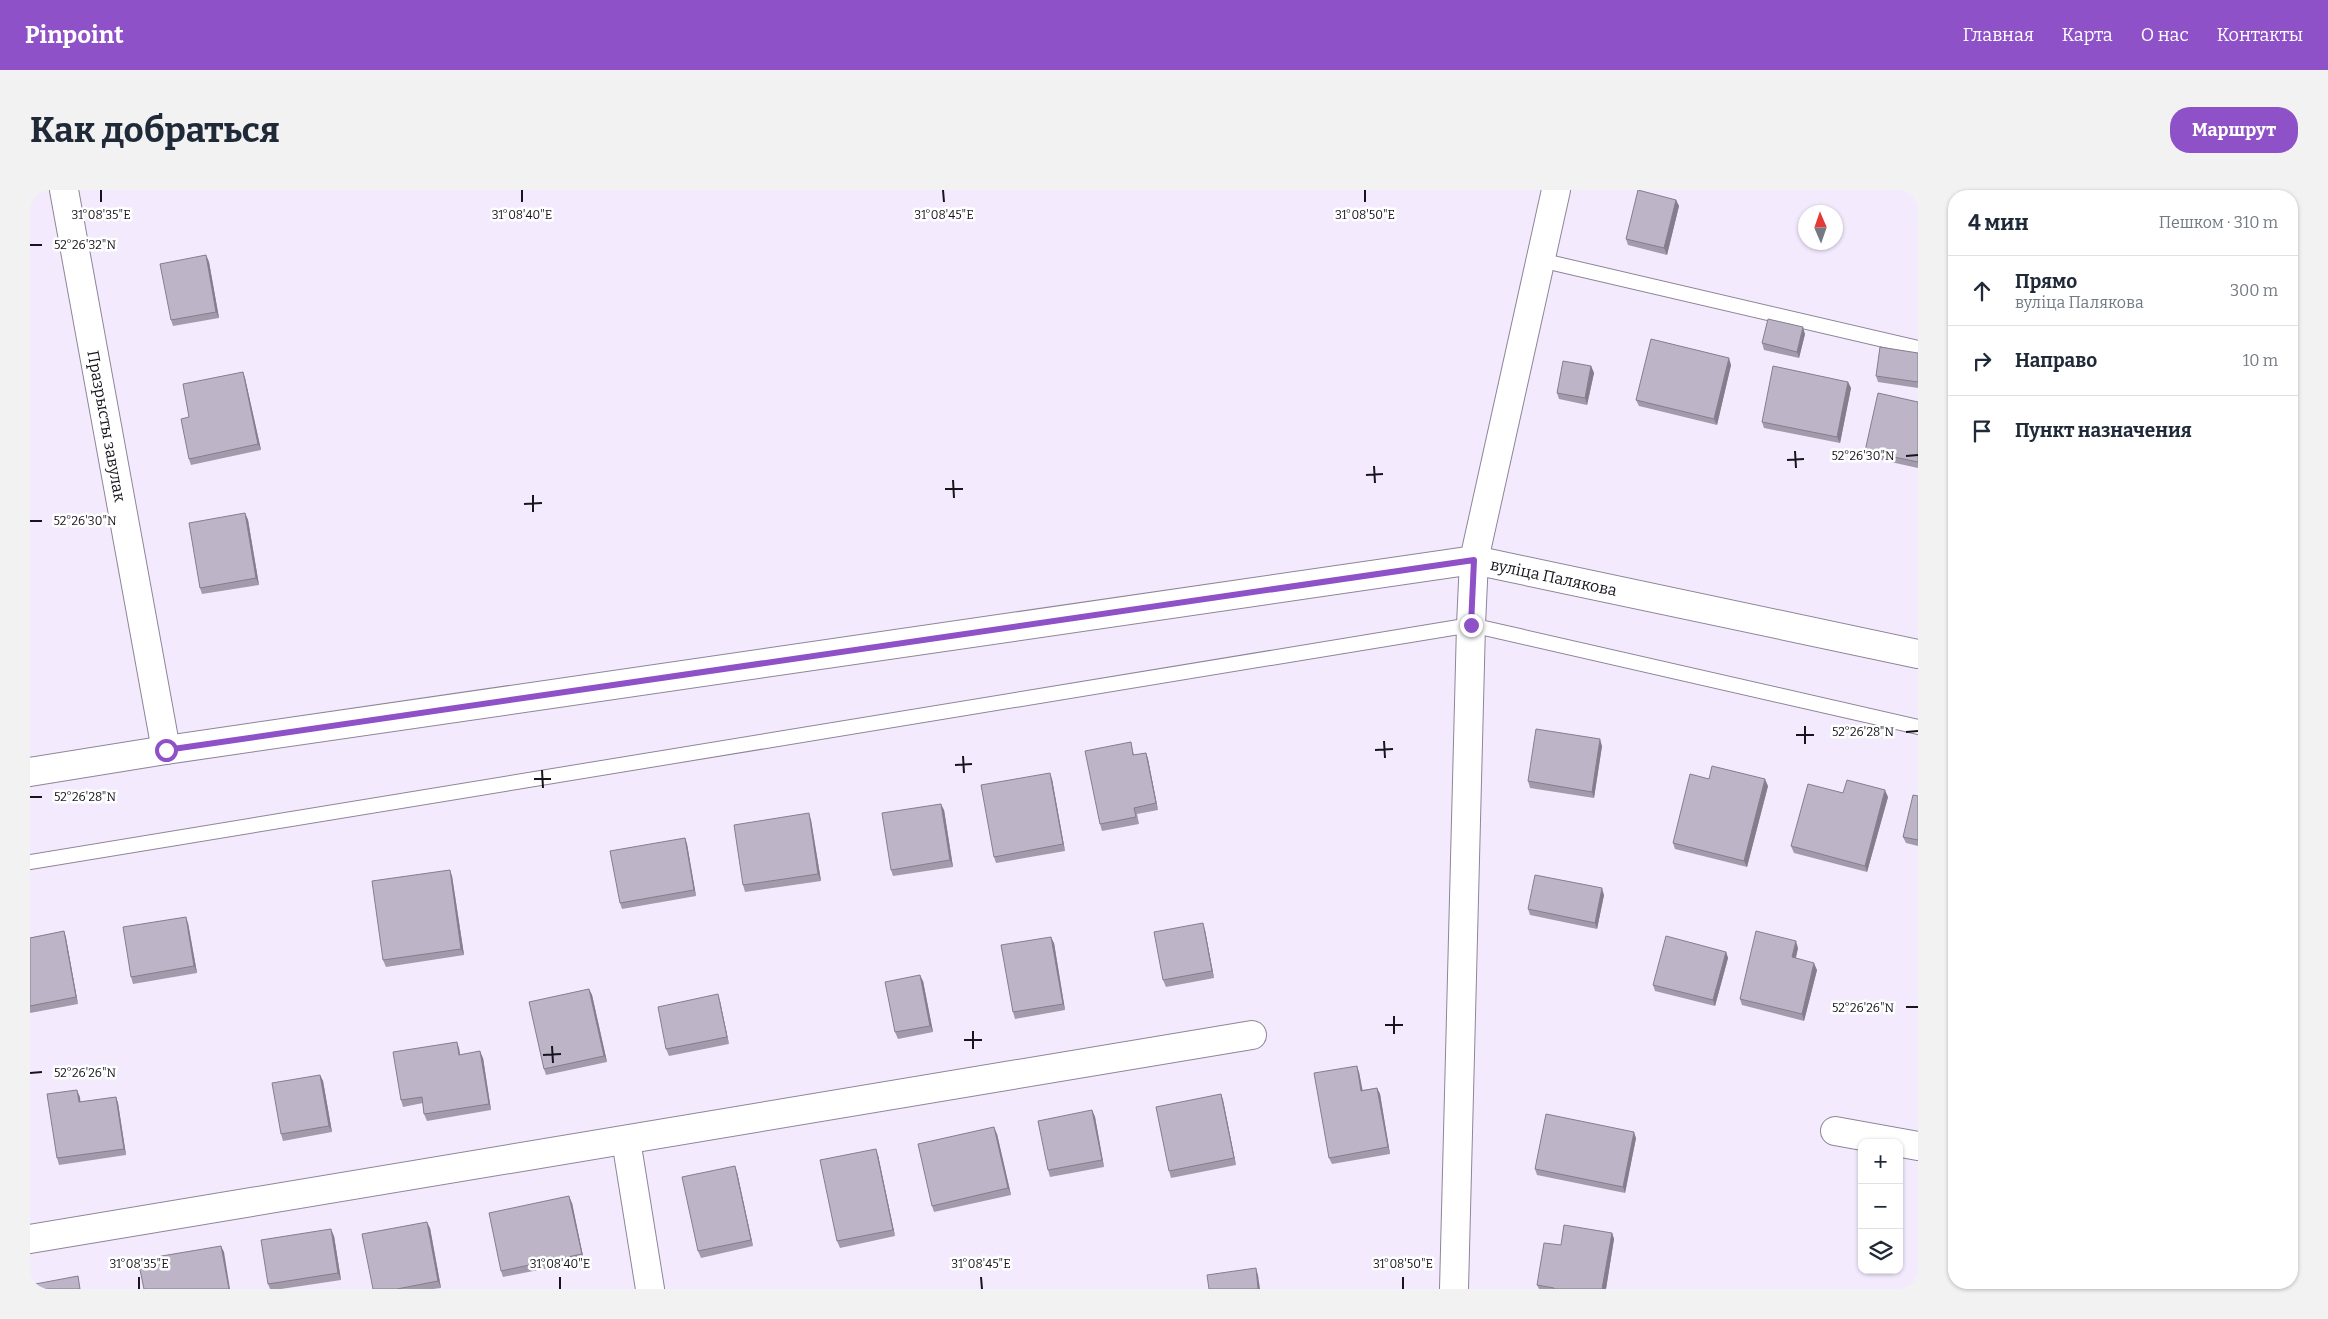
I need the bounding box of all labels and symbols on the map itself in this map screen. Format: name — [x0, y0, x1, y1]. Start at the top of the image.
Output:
north arrow — [1798, 205, 1843, 250]
text: 31°08'35"E — [71, 208, 131, 222]
text: 31°08'40"E — [492, 208, 552, 222]
text: 31°08'45"E — [914, 208, 974, 222]
text: 31°08'50"E — [1335, 208, 1395, 222]
text: 52°26'32"N — [54, 238, 116, 252]
street label: Празрысты завулак — [84, 349, 130, 504]
text: 52°26'30"N — [1831, 449, 1895, 463]
text: 52°26'30"N — [53, 514, 117, 528]
street label: вуліца Палякова — [1489, 554, 1619, 600]
route end — [1460, 614, 1483, 637]
text: 52°26'28"N — [1832, 725, 1895, 739]
route start — [155, 739, 178, 762]
text: 52°26'28"N — [54, 790, 117, 804]
text: 52°26'26"N — [1832, 1001, 1895, 1015]
text: 52°26'26"N — [54, 1066, 117, 1080]
text: 31°08'35"E — [109, 1257, 169, 1271]
text: 31°08'40"E — [530, 1257, 590, 1271]
text: 31°08'45"E — [951, 1257, 1011, 1271]
text: 31°08'50"E — [1373, 1257, 1433, 1271]

